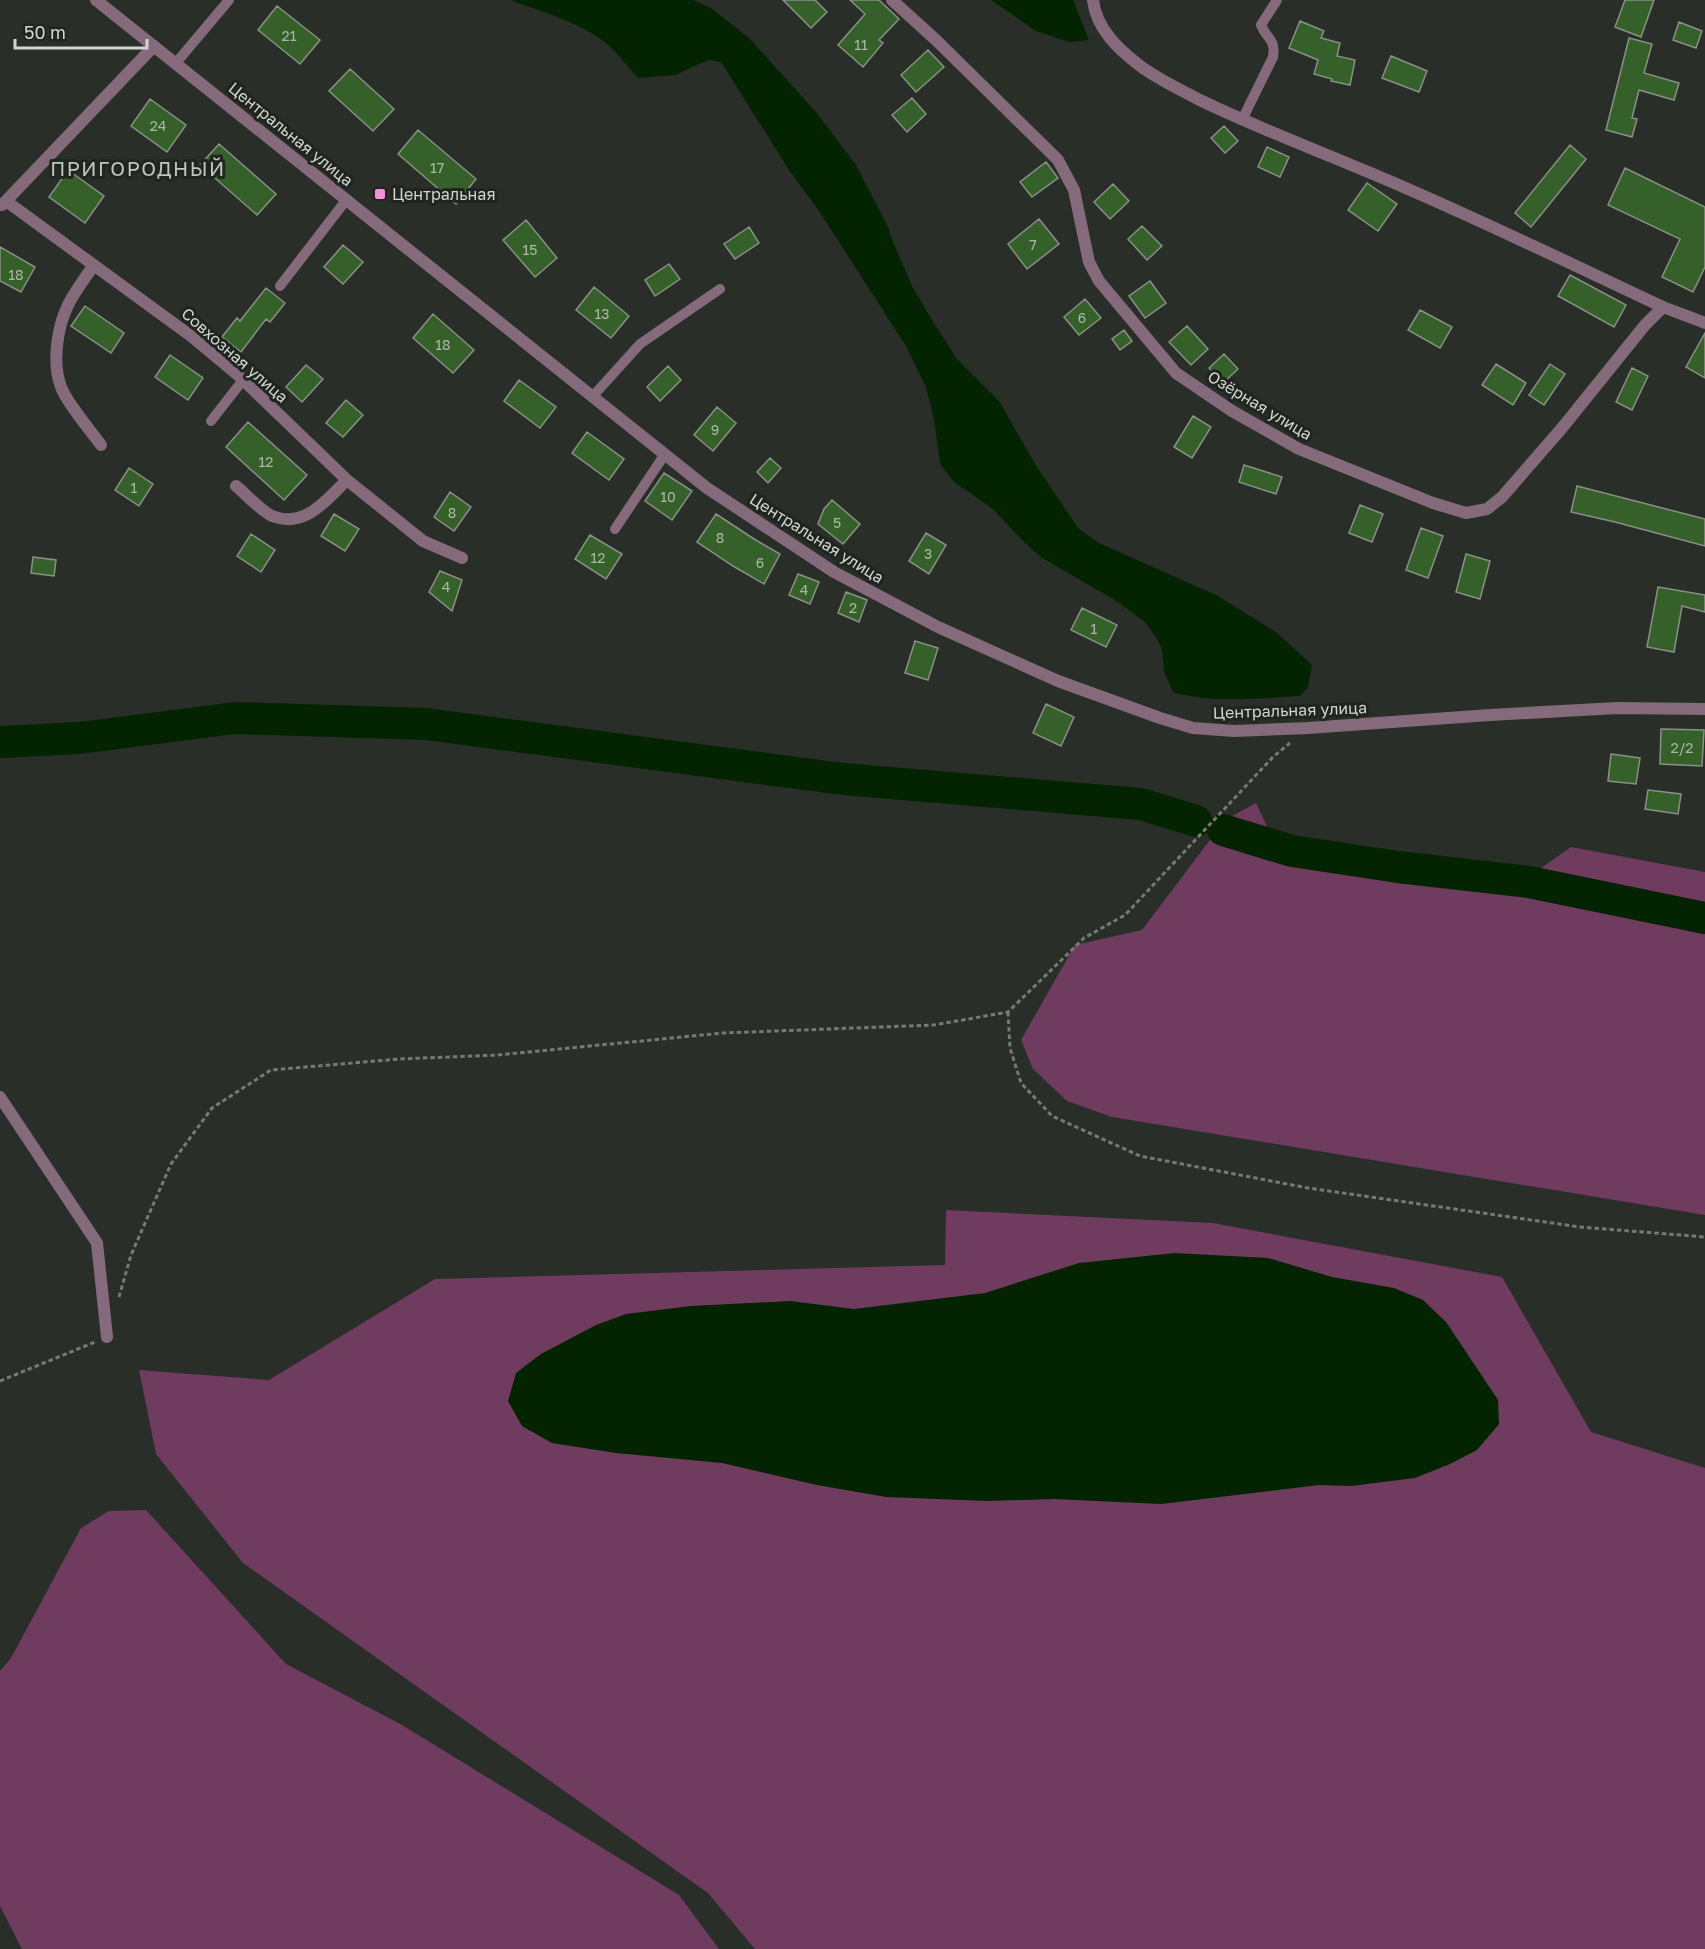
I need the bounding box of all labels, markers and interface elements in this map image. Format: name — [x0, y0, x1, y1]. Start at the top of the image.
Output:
scale bar — [15, 12, 147, 50]
text: 50 m — [24, 21, 66, 43]
house number: 21 — [282, 27, 297, 44]
house number: 11 — [854, 36, 868, 53]
street label: Центральная улица — [225, 78, 357, 190]
house number: 24 — [150, 117, 166, 134]
district label: ПРИГОРОДНЫЙ — [50, 156, 226, 180]
house number: 17 — [430, 159, 444, 176]
place label: Центральная — [392, 184, 496, 204]
marker: Центральная — [373, 187, 387, 201]
house number: 7 — [1029, 236, 1037, 253]
house number: 15 — [523, 241, 537, 258]
house number: 18 — [8, 266, 24, 283]
street label: Совхозная улица — [178, 303, 292, 407]
house number: 13 — [595, 305, 609, 322]
house number: 6 — [1078, 309, 1086, 326]
house number: 18 — [435, 336, 451, 353]
street label: Озёрная улица — [1204, 366, 1316, 444]
house number: 9 — [711, 421, 719, 438]
house number: 12 — [259, 453, 273, 470]
house number: 1 — [131, 479, 138, 496]
house number: 10 — [660, 488, 676, 505]
street label: Центральная улица — [746, 489, 888, 587]
house number: 8 — [448, 504, 456, 521]
house number: 5 — [833, 514, 841, 531]
house number: 8 — [716, 529, 724, 546]
house number: 3 — [924, 545, 932, 562]
house number: 12 — [591, 549, 605, 566]
house number: 6 — [756, 554, 764, 571]
house number: 4 — [442, 578, 450, 595]
house number: 4 — [800, 581, 808, 598]
house number: 2 — [849, 599, 857, 616]
house number: 1 — [1091, 620, 1098, 637]
street label: Центральная улица — [1212, 697, 1368, 723]
house number: 2/2 — [1671, 739, 1693, 756]

